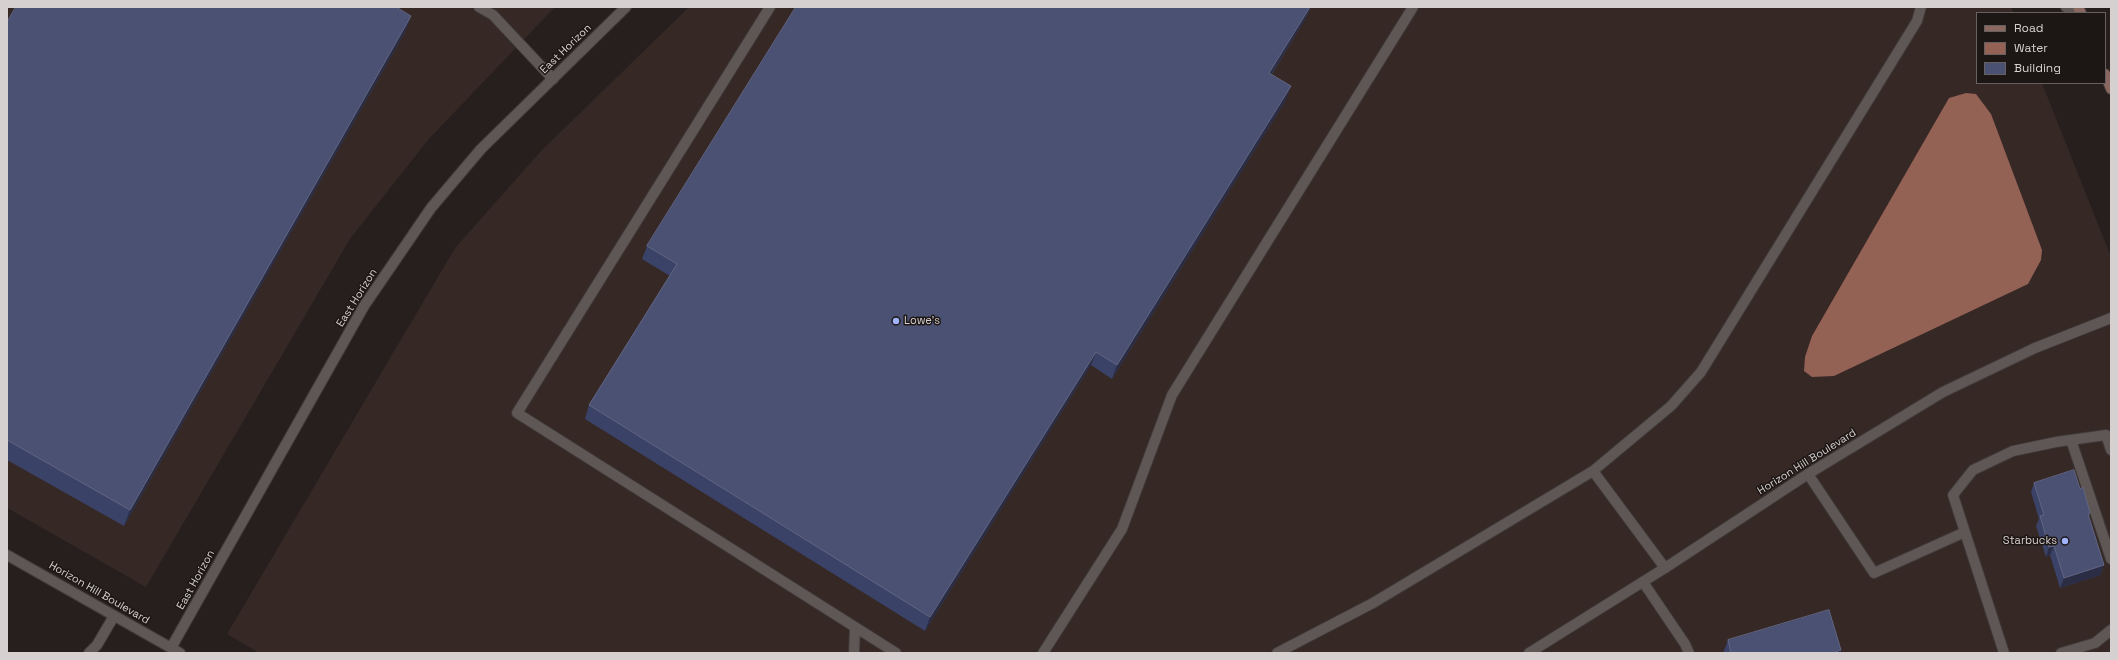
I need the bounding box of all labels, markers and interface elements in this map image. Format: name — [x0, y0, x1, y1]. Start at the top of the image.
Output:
legend — [1976, 12, 2106, 84]
text: Road — [2014, 20, 2043, 36]
street label: East Horizon — [538, 21, 594, 77]
text: Water — [2014, 40, 2048, 56]
text: Building — [2014, 60, 2061, 76]
street label: East Horizon — [334, 267, 380, 329]
place label: Lowe's — [904, 314, 940, 328]
marker: Lowe's — [891, 316, 901, 326]
street label: Horizon Hill Boulevard — [1755, 426, 1859, 498]
place label: Starbucks — [2003, 534, 2057, 548]
marker: Starbucks — [2060, 536, 2070, 546]
street label: East Horizon — [174, 548, 218, 612]
street label: Horizon Hill Boulevard — [46, 559, 152, 627]

